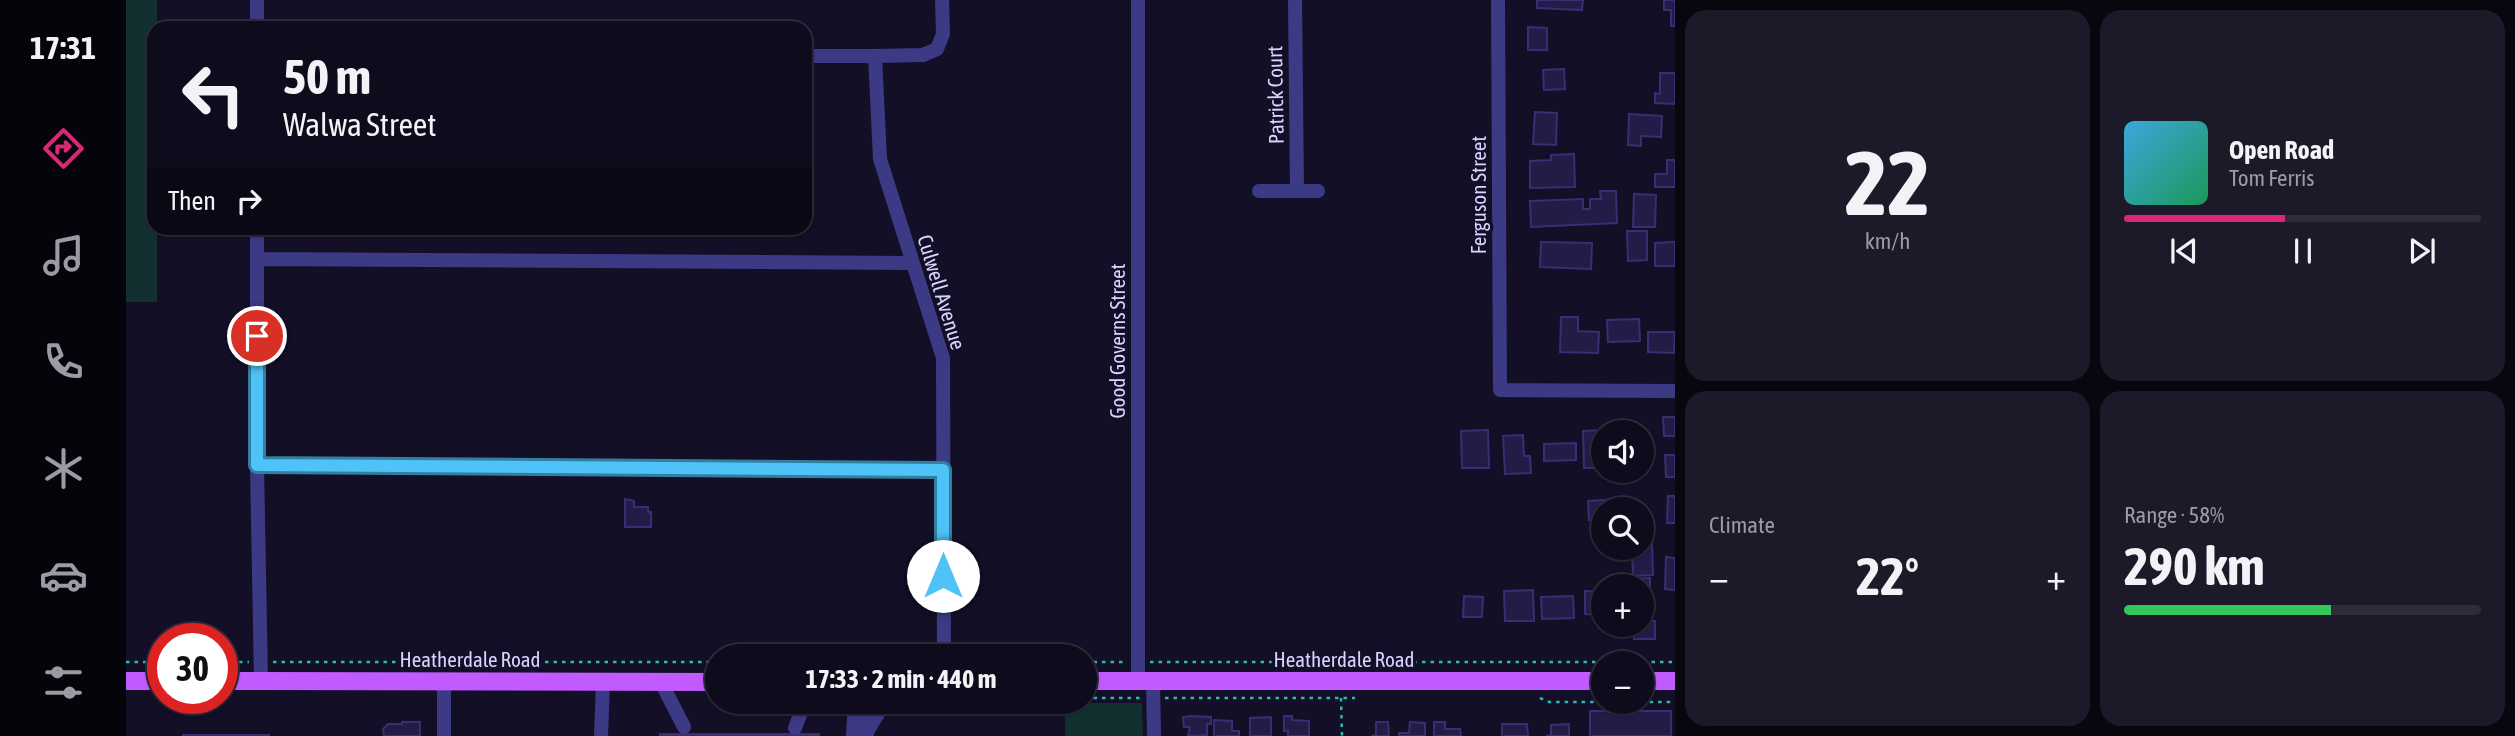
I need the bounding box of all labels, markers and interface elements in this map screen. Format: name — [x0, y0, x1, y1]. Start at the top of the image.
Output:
text: 17:31 — [30, 29, 96, 66]
street label: Patrick Court — [1262, 46, 1288, 144]
text: 50 m — [283, 48, 371, 104]
icon: left — [168, 49, 259, 140]
text: Walwa Street — [283, 106, 437, 143]
icon: directions — [39, 124, 88, 173]
text: 22 — [1845, 130, 1930, 234]
text: Open Road — [2229, 135, 2334, 165]
street label: Ferguson Street — [1466, 136, 1490, 254]
text: Tom Ferris — [2229, 165, 2314, 191]
icon: right — [230, 182, 268, 220]
text: Then — [168, 186, 216, 216]
text: km/h — [1865, 228, 1910, 254]
icon: music — [39, 231, 88, 280]
street label: Culwell Avenue — [913, 232, 971, 352]
icon: previous — [2165, 232, 2203, 270]
icon: pause — [2284, 232, 2322, 270]
icon: next — [2403, 232, 2441, 270]
street label: Good Governs Street — [1105, 263, 1129, 419]
pin — [227, 306, 287, 366]
icon: arrive — [238, 317, 276, 355]
icon: phone — [39, 337, 88, 386]
map controls — [1591, 420, 1654, 714]
button: sound — [1591, 420, 1654, 483]
icon: climate — [39, 444, 88, 493]
button: search — [1591, 497, 1654, 560]
text: Range · 58% — [2124, 502, 2224, 528]
text: Climate — [1709, 512, 1775, 538]
text: 290 km — [2124, 536, 2265, 596]
position arrow — [906, 539, 980, 613]
text: 22° — [1856, 546, 1919, 606]
icon: car — [39, 551, 88, 600]
text: − — [1709, 555, 1729, 598]
text: + — [2046, 555, 2066, 598]
button: + — [1591, 574, 1654, 637]
speed limit sign: 30 — [147, 623, 238, 714]
street label: Heatherdale Road — [399, 647, 541, 671]
street label: Heatherdale Road — [1273, 647, 1415, 671]
button: − — [1591, 651, 1654, 714]
icon: filters — [39, 658, 88, 707]
text: 17:33 · 2 min · 440 m — [806, 664, 996, 694]

